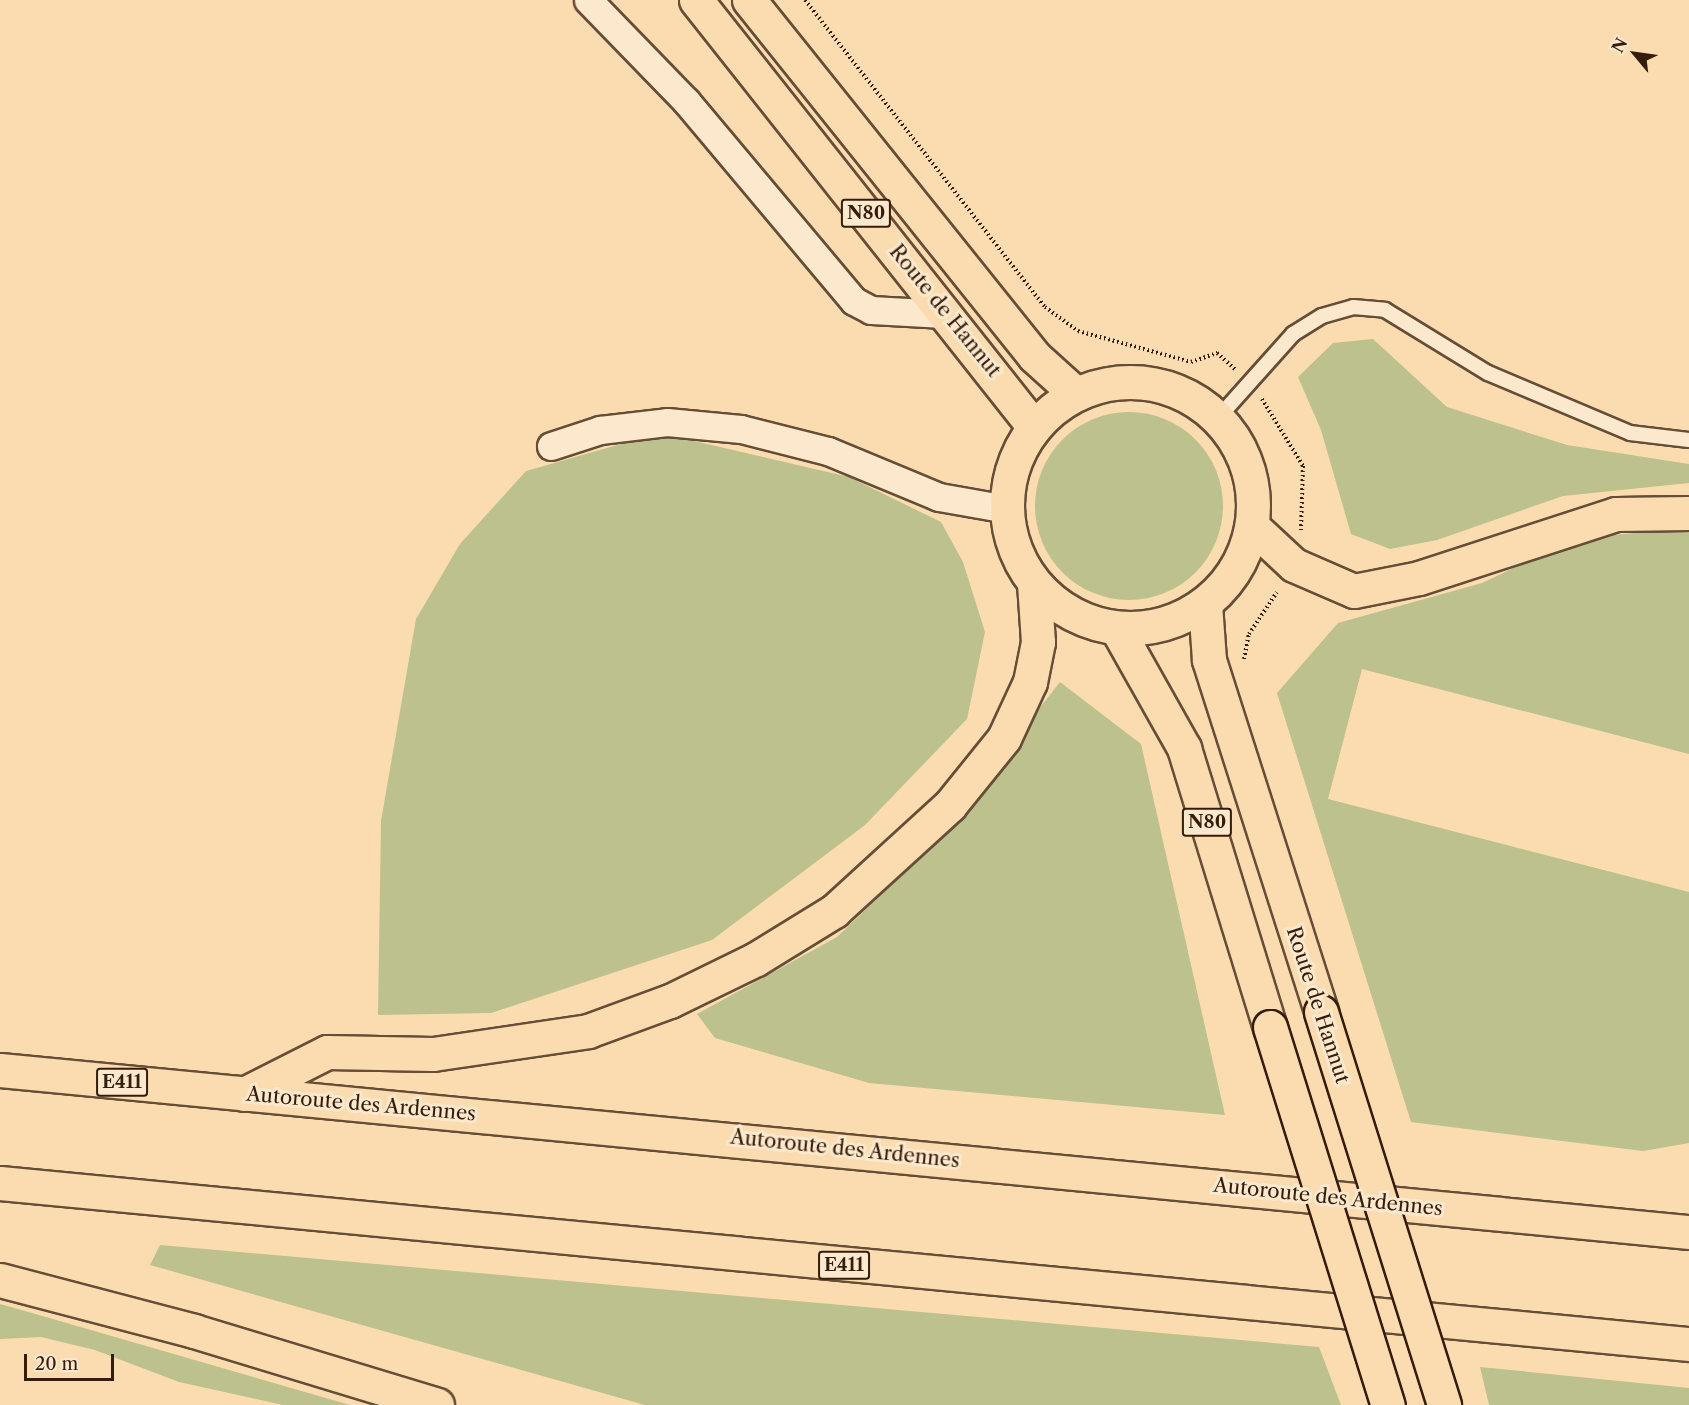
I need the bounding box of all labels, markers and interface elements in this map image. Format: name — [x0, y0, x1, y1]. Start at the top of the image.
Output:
north arrow — [1605, 24, 1665, 84]
text: N — [1607, 34, 1631, 56]
road number: N80 — [840, 198, 892, 228]
street label: Route de Hannut — [884, 240, 1006, 382]
road number: N80 — [1182, 807, 1232, 837]
street label: Route de Hannut — [1281, 924, 1355, 1086]
road number: E411 — [95, 1067, 149, 1097]
street label: Autoroute des Ardennes — [245, 1082, 477, 1126]
street label: Autoroute des Ardennes — [729, 1125, 961, 1173]
street label: Autoroute des Ardennes — [1212, 1173, 1444, 1221]
road number: E411 — [817, 1250, 871, 1280]
scale bar — [27, 1342, 117, 1380]
text: 20 m — [35, 1353, 78, 1375]

